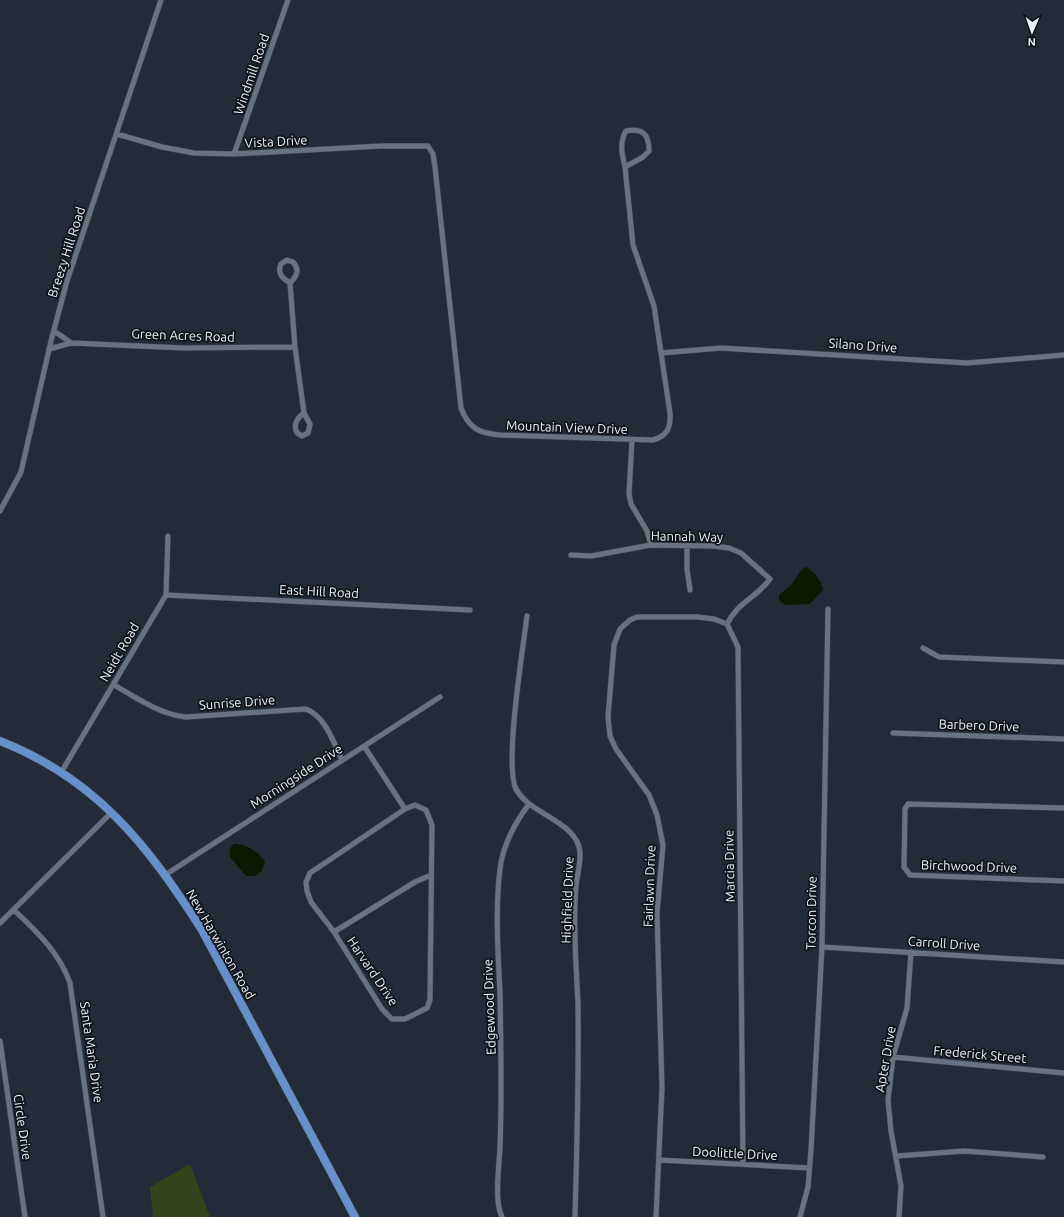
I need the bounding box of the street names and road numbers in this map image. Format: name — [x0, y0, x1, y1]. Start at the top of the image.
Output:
street label: Windmill Road — [231, 32, 271, 116]
street label: Vista Drive — [244, 132, 308, 150]
street label: Breezy Hill Road — [45, 205, 87, 299]
street label: Green Acres Road — [131, 326, 235, 344]
street label: Silano Drive — [828, 336, 898, 354]
street label: Mountain View Drive — [506, 418, 628, 436]
street label: Hannah Way — [651, 528, 723, 544]
street label: East Hill Road — [279, 582, 359, 600]
street label: Neidt Road — [97, 620, 141, 684]
street label: Sunrise Drive — [198, 692, 276, 712]
street label: Barbero Drive — [938, 717, 1020, 733]
street label: Morningside Drive — [247, 741, 345, 811]
street label: Marcia Drive — [721, 830, 737, 902]
street label: Fairlawn Drive — [641, 845, 657, 927]
street label: Highfield Drive — [558, 856, 576, 944]
street label: Birchwood Drive — [921, 857, 1017, 875]
street label: Torcon Drive — [803, 876, 819, 950]
street label: New Harwinton Road — [184, 887, 258, 1001]
street label: Carroll Drive — [907, 933, 981, 953]
street label: Harvard Drive — [345, 934, 401, 1008]
street label: Edgewood Drive — [480, 959, 498, 1055]
street label: Santa Maria Drive — [78, 1000, 106, 1104]
street label: Apter Drive — [872, 1025, 898, 1093]
street label: Frederick Street — [933, 1043, 1027, 1065]
street label: Circle Drive — [11, 1093, 35, 1161]
street label: Doolittle Drive — [692, 1144, 778, 1162]

